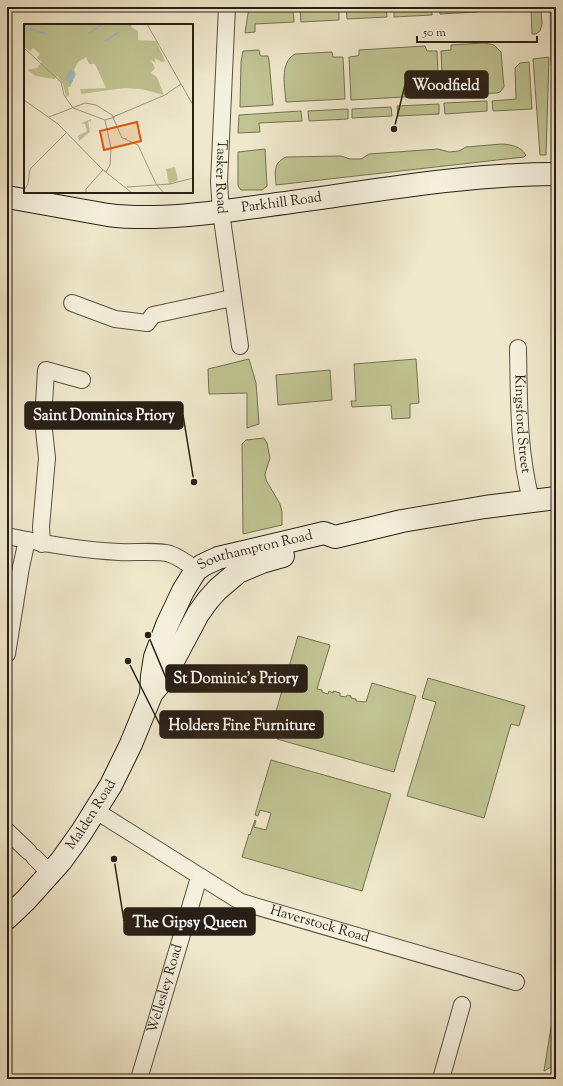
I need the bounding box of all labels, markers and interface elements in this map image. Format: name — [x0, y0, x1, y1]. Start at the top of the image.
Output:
scale bar — [417, 18, 537, 44]
inset map — [24, 24, 193, 193]
text: 50 m — [422, 24, 446, 42]
callout: Woodfield — [405, 71, 488, 98]
text: Woodfield — [412, 76, 480, 97]
street label: Tasker Road — [209, 139, 231, 215]
street label: Parkhill Road — [240, 188, 323, 219]
street label: Kingsford Street — [508, 374, 535, 475]
callout: Saint Dominics Priory — [25, 402, 183, 429]
text: Saint Dominics Priory — [33, 406, 176, 427]
street label: Southampton Road — [194, 526, 315, 576]
callout: St Dominic's Priory — [166, 665, 307, 692]
text: St Dominic's Priory — [173, 669, 299, 690]
callout: Holders Fine Furniture — [160, 711, 323, 738]
text: Holders Fine Furniture — [168, 716, 316, 737]
street label: Malden Road — [62, 776, 122, 854]
street label: Haverstock Road — [268, 901, 372, 949]
callout: The Gipsy Queen — [124, 908, 255, 935]
text: The Gipsy Queen — [133, 913, 248, 934]
street label: Wellesley Road — [143, 942, 189, 1036]

